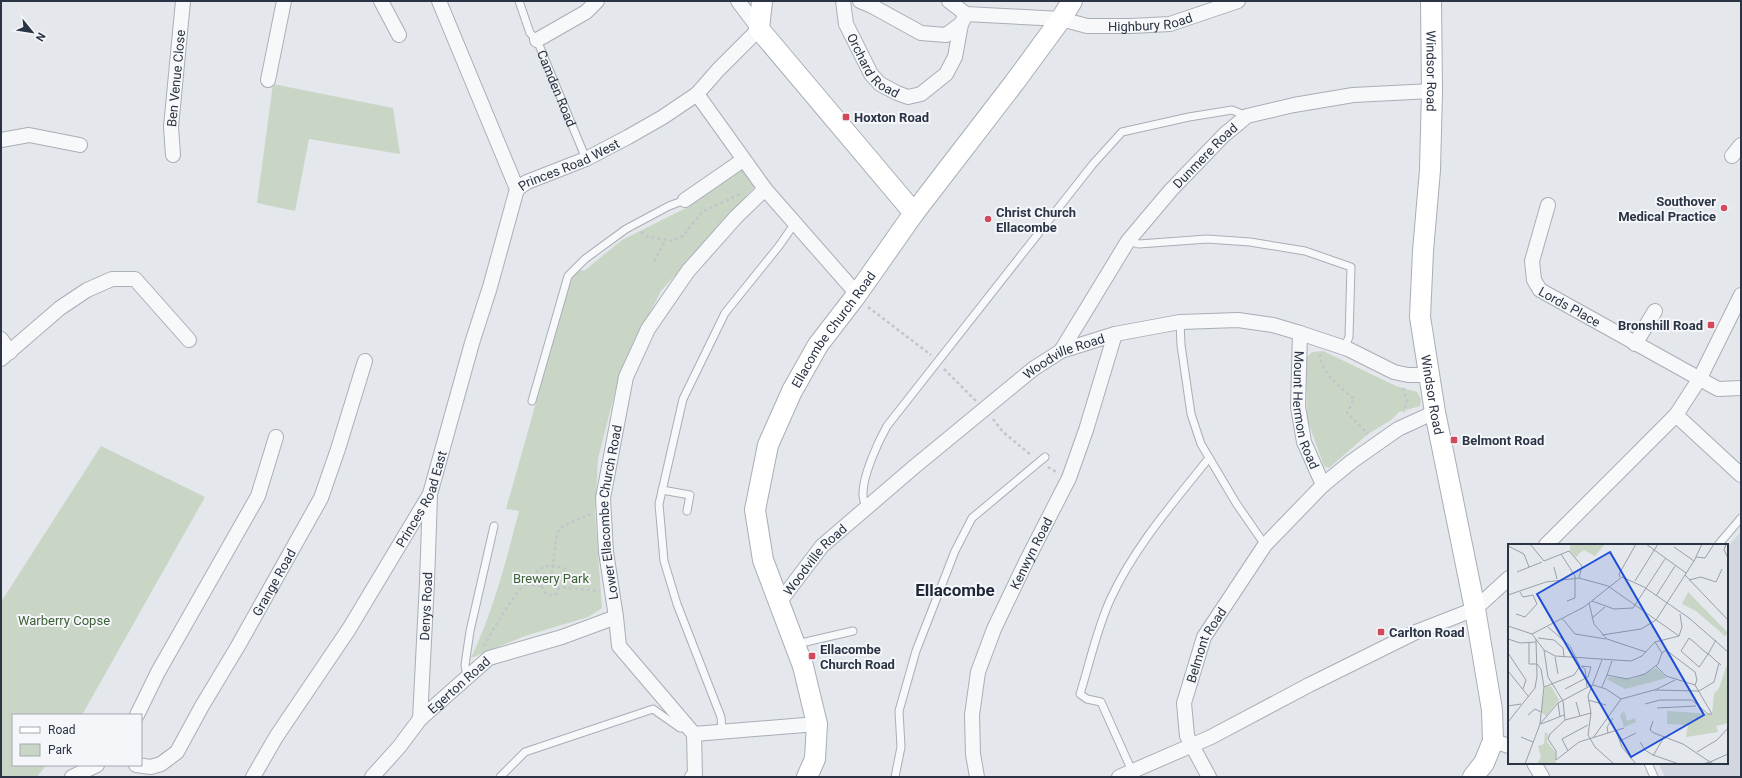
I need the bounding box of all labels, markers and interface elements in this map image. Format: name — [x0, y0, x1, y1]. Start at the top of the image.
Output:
street label: Highbury Road — [1108, 9, 1194, 34]
north arrow — [12, 12, 52, 52]
street label: Ben Venue Close — [164, 29, 188, 128]
text: N — [33, 30, 48, 44]
street label: Windsor Road — [1424, 30, 1440, 112]
street label: Orchard Road — [844, 31, 902, 100]
street label: Camden Road — [534, 48, 579, 129]
place label: Hoxton Road — [854, 110, 929, 125]
marker: Hoxton Road — [841, 112, 851, 122]
street label: Dunmere Road — [1170, 120, 1240, 191]
street label: Princes Road West — [515, 135, 622, 193]
place label: Southover Medical Practice — [1618, 194, 1716, 224]
marker: Southover Medical Practice — [1719, 203, 1729, 213]
place label: Christ Church Ellacombe — [996, 205, 1076, 235]
marker: Christ Church Ellacombe — [983, 214, 993, 224]
street label: Ellacombe Church Road — [788, 268, 878, 390]
street label: Lords Place — [1536, 283, 1603, 330]
place label: Bronshill Road — [1618, 318, 1703, 333]
marker: Bronshill Road — [1706, 320, 1716, 330]
street label: Woodville Road — [1020, 330, 1106, 382]
street label: Mount Hermon Road — [1290, 351, 1322, 471]
street label: Windsor Road — [1419, 354, 1447, 436]
street label: Lower Ellacombe Church Road — [595, 424, 624, 601]
place label: Belmont Road — [1462, 433, 1544, 448]
marker: Belmont Road — [1449, 435, 1459, 445]
street label: Princes Road East — [392, 449, 449, 550]
street label: Kenwyn Road — [1007, 515, 1055, 591]
street label: Woodville Road — [780, 521, 850, 598]
inset map — [1508, 544, 1728, 764]
street label: Grange Road — [249, 546, 299, 618]
park label: Brewery Park — [513, 571, 589, 586]
street label: Denys Road — [417, 572, 435, 641]
district label: Ellacombe — [915, 580, 995, 600]
street label: Belmont Road — [1183, 604, 1229, 685]
park label: Warberry Copse — [18, 613, 110, 628]
place label: Carlton Road — [1389, 625, 1465, 640]
marker: Carlton Road — [1376, 627, 1386, 637]
place label: Ellacombe Church Road — [820, 642, 895, 672]
marker: Ellacombe Church Road — [807, 651, 817, 661]
street label: Egerton Road — [424, 653, 493, 716]
legend — [12, 714, 142, 766]
text: Road — [48, 723, 76, 737]
text: Park — [48, 743, 73, 757]

